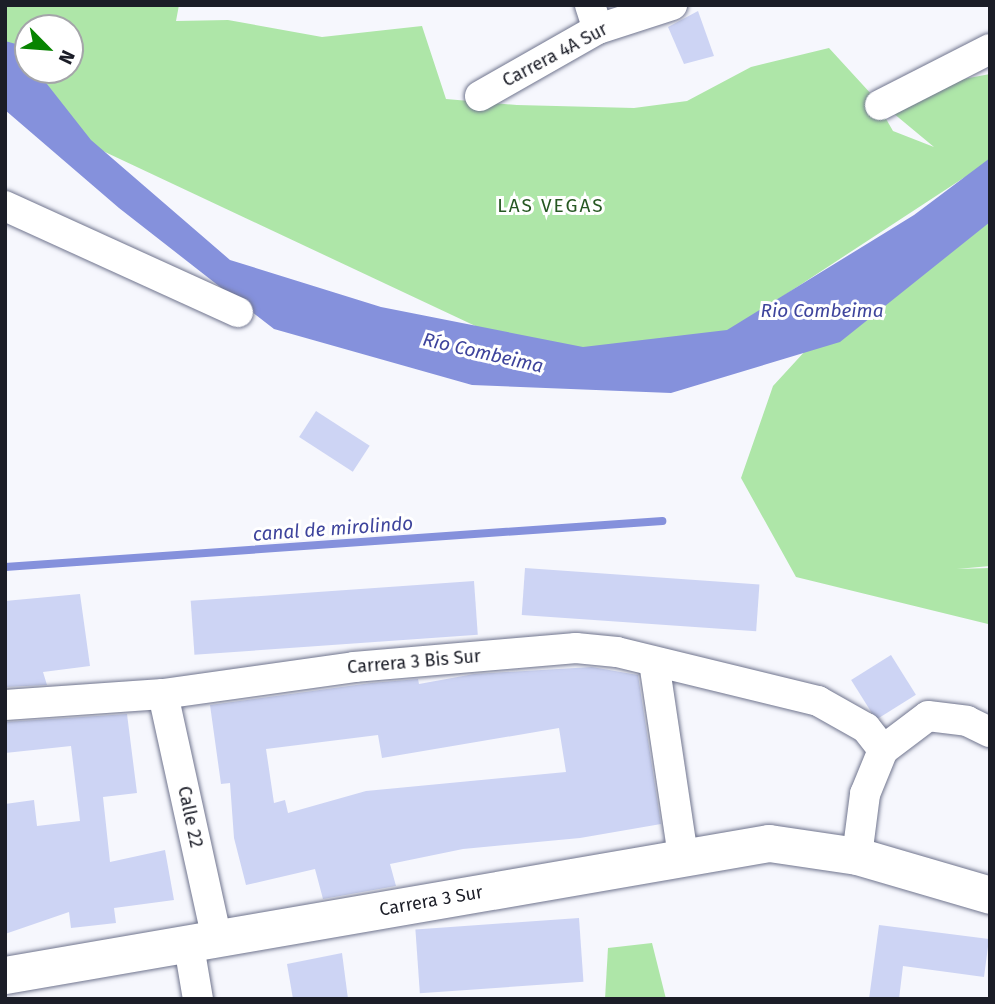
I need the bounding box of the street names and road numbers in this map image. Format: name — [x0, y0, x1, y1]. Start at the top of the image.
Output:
street label: Carrera 4A Sur — [499, 18, 611, 92]
street label: Carrera 3 Bis Sur — [346, 645, 482, 679]
street label: Calle 22 — [173, 784, 207, 850]
street label: Carrera 3 Sur — [378, 881, 484, 921]

